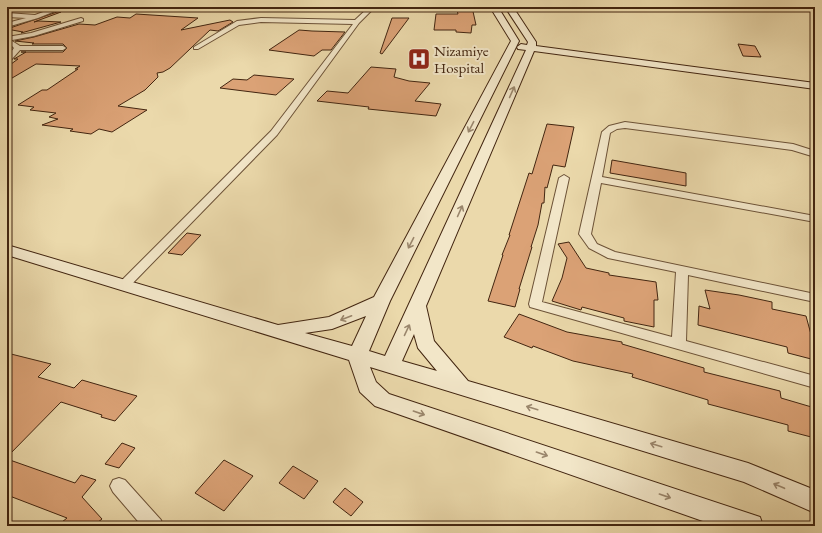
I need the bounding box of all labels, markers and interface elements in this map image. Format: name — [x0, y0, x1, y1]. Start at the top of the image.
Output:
place label: Nizamiye Hospital — [434, 41, 489, 77]
hospital icon: Nizamiye Hospital — [406, 46, 432, 72]
one-way arrow — [509, 86, 516, 98]
one-way arrow — [467, 121, 474, 133]
one-way arrow — [456, 205, 464, 217]
one-way arrow — [407, 237, 415, 249]
one-way arrow — [341, 314, 353, 322]
one-way arrow — [404, 324, 411, 336]
one-way arrow — [525, 404, 538, 411]
one-way arrow — [412, 409, 424, 417]
one-way arrow — [650, 441, 663, 448]
one-way arrow — [535, 451, 548, 458]
one-way arrow — [774, 482, 786, 490]
one-way arrow — [658, 493, 671, 500]

